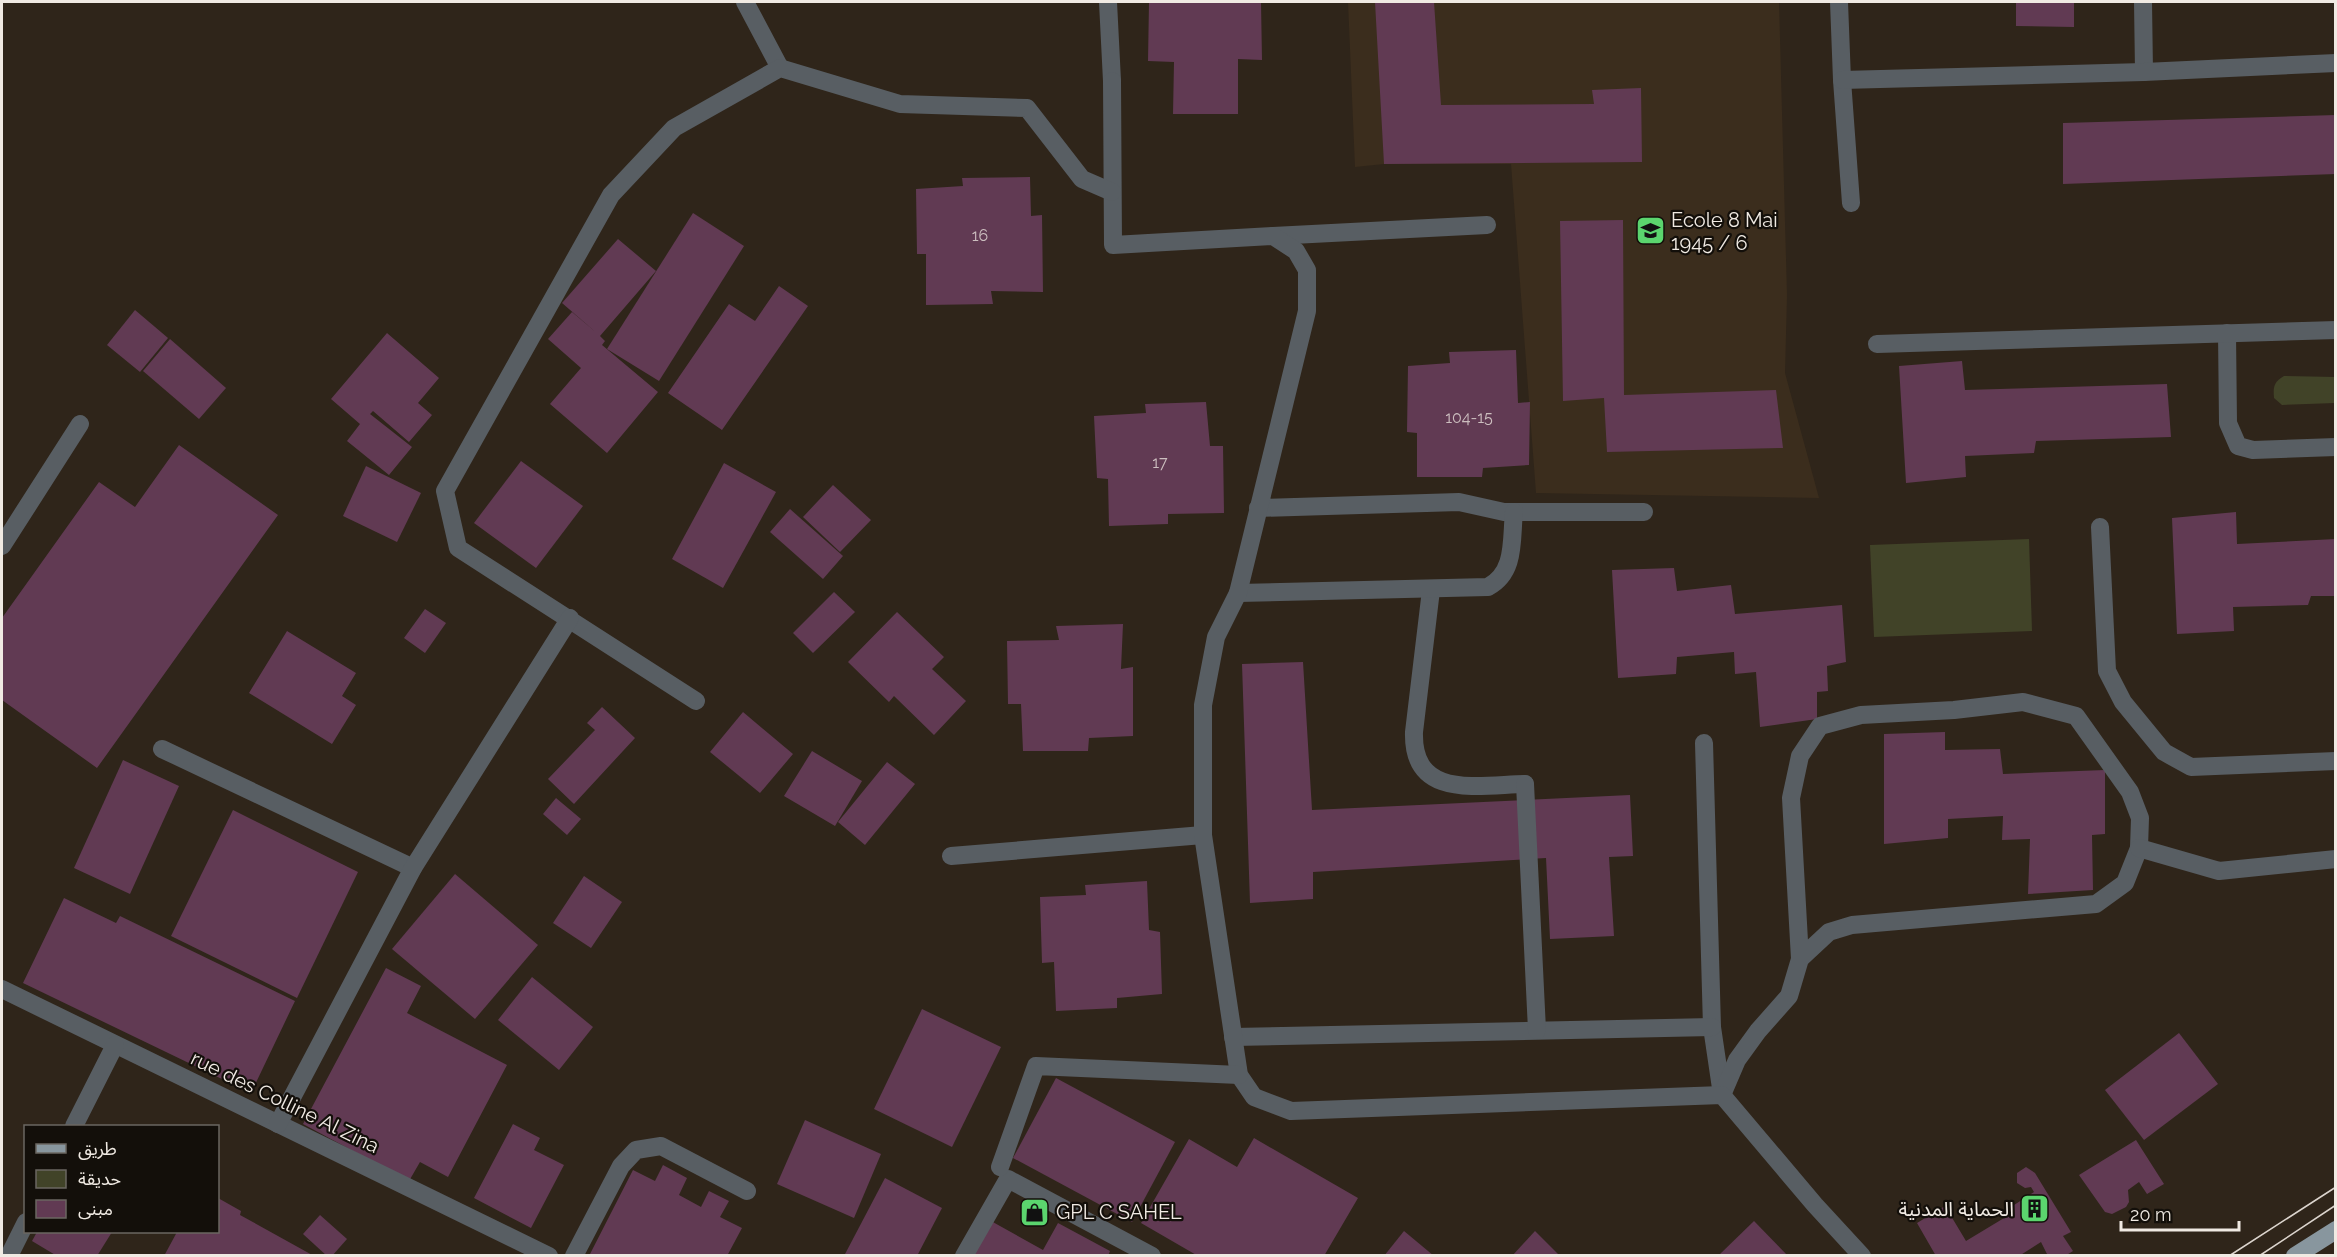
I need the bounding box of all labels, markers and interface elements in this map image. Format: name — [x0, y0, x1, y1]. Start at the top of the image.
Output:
place label: Ecole 8 Mai 1945 / 6 — [1671, 208, 1778, 255]
school or university icon: Ecole 8 Mai 1945 / 6 — [1634, 215, 1666, 247]
house number: 16 — [972, 226, 988, 245]
house number: 104-15 — [1445, 408, 1493, 427]
house number: 17 — [1152, 453, 1168, 472]
street label: rue des Colline Al Zina — [187, 1046, 383, 1158]
legend — [24, 1125, 219, 1233]
text: طريق — [78, 1138, 117, 1160]
text: حديقة — [78, 1168, 121, 1189]
building icon: الحماية المدنية — [2019, 1193, 2051, 1225]
scale bar — [2121, 1194, 2240, 1232]
shop icon: GPL C SAHEL — [1019, 1196, 1051, 1228]
place label: الحماية المدنية — [1898, 1197, 2014, 1221]
text: مبنى — [78, 1198, 113, 1220]
place label: GPL C SAHEL — [1056, 1200, 1182, 1224]
text: 20 m — [2130, 1204, 2172, 1225]

